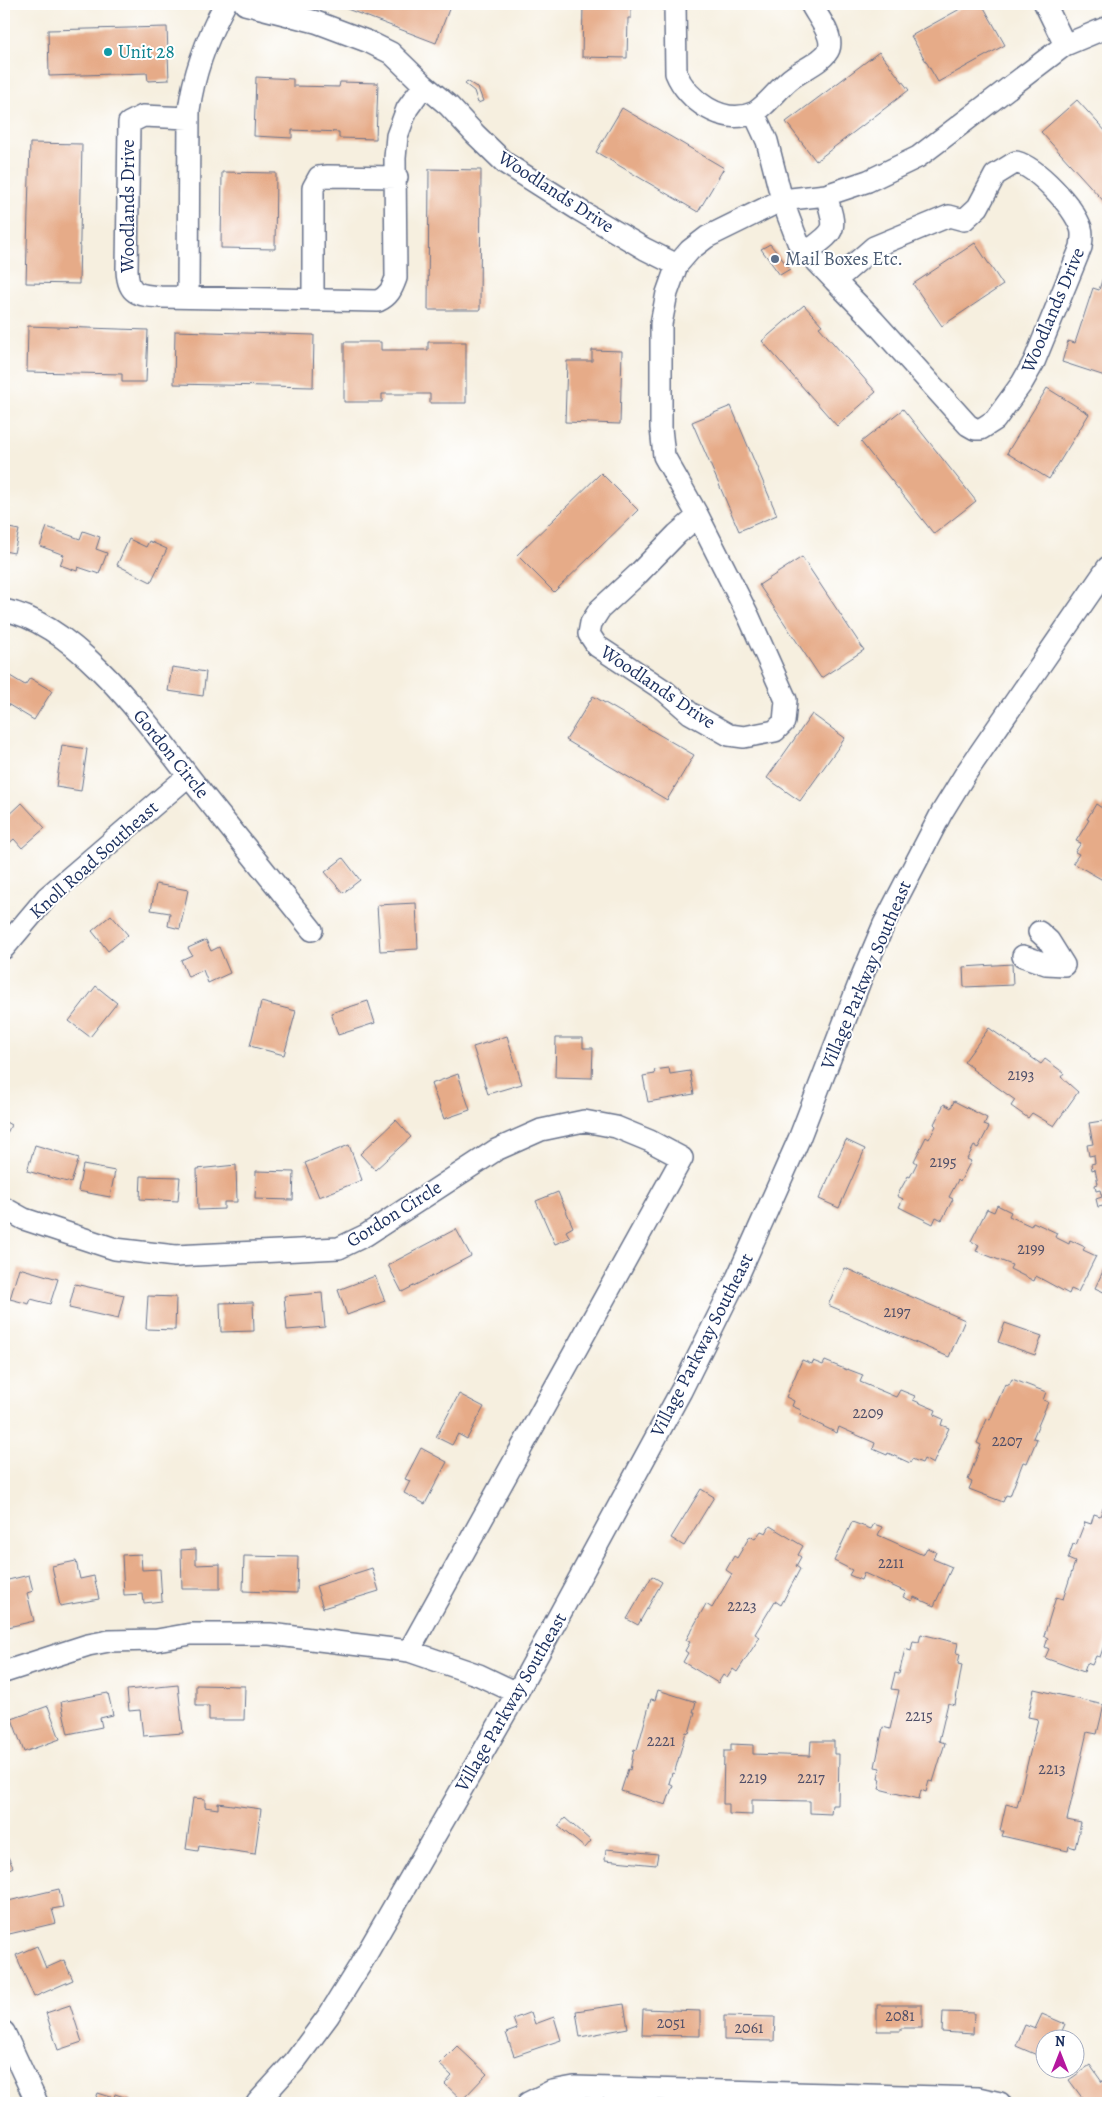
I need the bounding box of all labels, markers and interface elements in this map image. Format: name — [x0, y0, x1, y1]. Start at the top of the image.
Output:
place label: Unit 28 — [118, 39, 175, 65]
marker: Unit 28 — [102, 46, 114, 58]
street label: Woodlands Drive — [115, 139, 141, 274]
street label: Woodlands Drive — [492, 144, 619, 239]
street label: Woodlands Drive — [1015, 243, 1091, 377]
place label: Mail Boxes Etc. — [785, 246, 903, 272]
marker: Mail Boxes Etc. — [769, 253, 781, 265]
street label: Woodlands Drive — [595, 638, 721, 735]
street label: Gordon Circle — [127, 704, 215, 804]
street label: Knoll Road Southeast — [24, 795, 164, 925]
street label: Village Parkway Southeast — [814, 877, 918, 1074]
house number: 2193 — [1007, 1064, 1035, 1086]
house number: 2195 — [929, 1151, 957, 1173]
street label: Gordon Circle — [341, 1174, 447, 1254]
house number: 2199 — [1017, 1238, 1045, 1260]
street label: Village Parkway Southeast — [644, 1249, 760, 1442]
house number: 2197 — [883, 1301, 911, 1323]
house number: 2209 — [852, 1402, 884, 1424]
house number: 2207 — [992, 1430, 1023, 1452]
house number: 2211 — [878, 1552, 905, 1574]
house number: 2223 — [727, 1595, 757, 1617]
street label: Village Parkway Southeast — [449, 1608, 573, 1797]
house number: 2215 — [905, 1705, 933, 1727]
house number: 2221 — [647, 1730, 676, 1752]
house number: 2213 — [1038, 1758, 1066, 1780]
house number: 2219 — [739, 1767, 767, 1789]
house number: 2217 — [797, 1767, 825, 1789]
house number: 2081 — [885, 2005, 915, 2027]
house number: 2051 — [657, 2012, 686, 2034]
house number: 2061 — [735, 2017, 764, 2039]
north arrow — [1034, 2030, 1084, 2080]
text: N — [1055, 2032, 1065, 2051]

